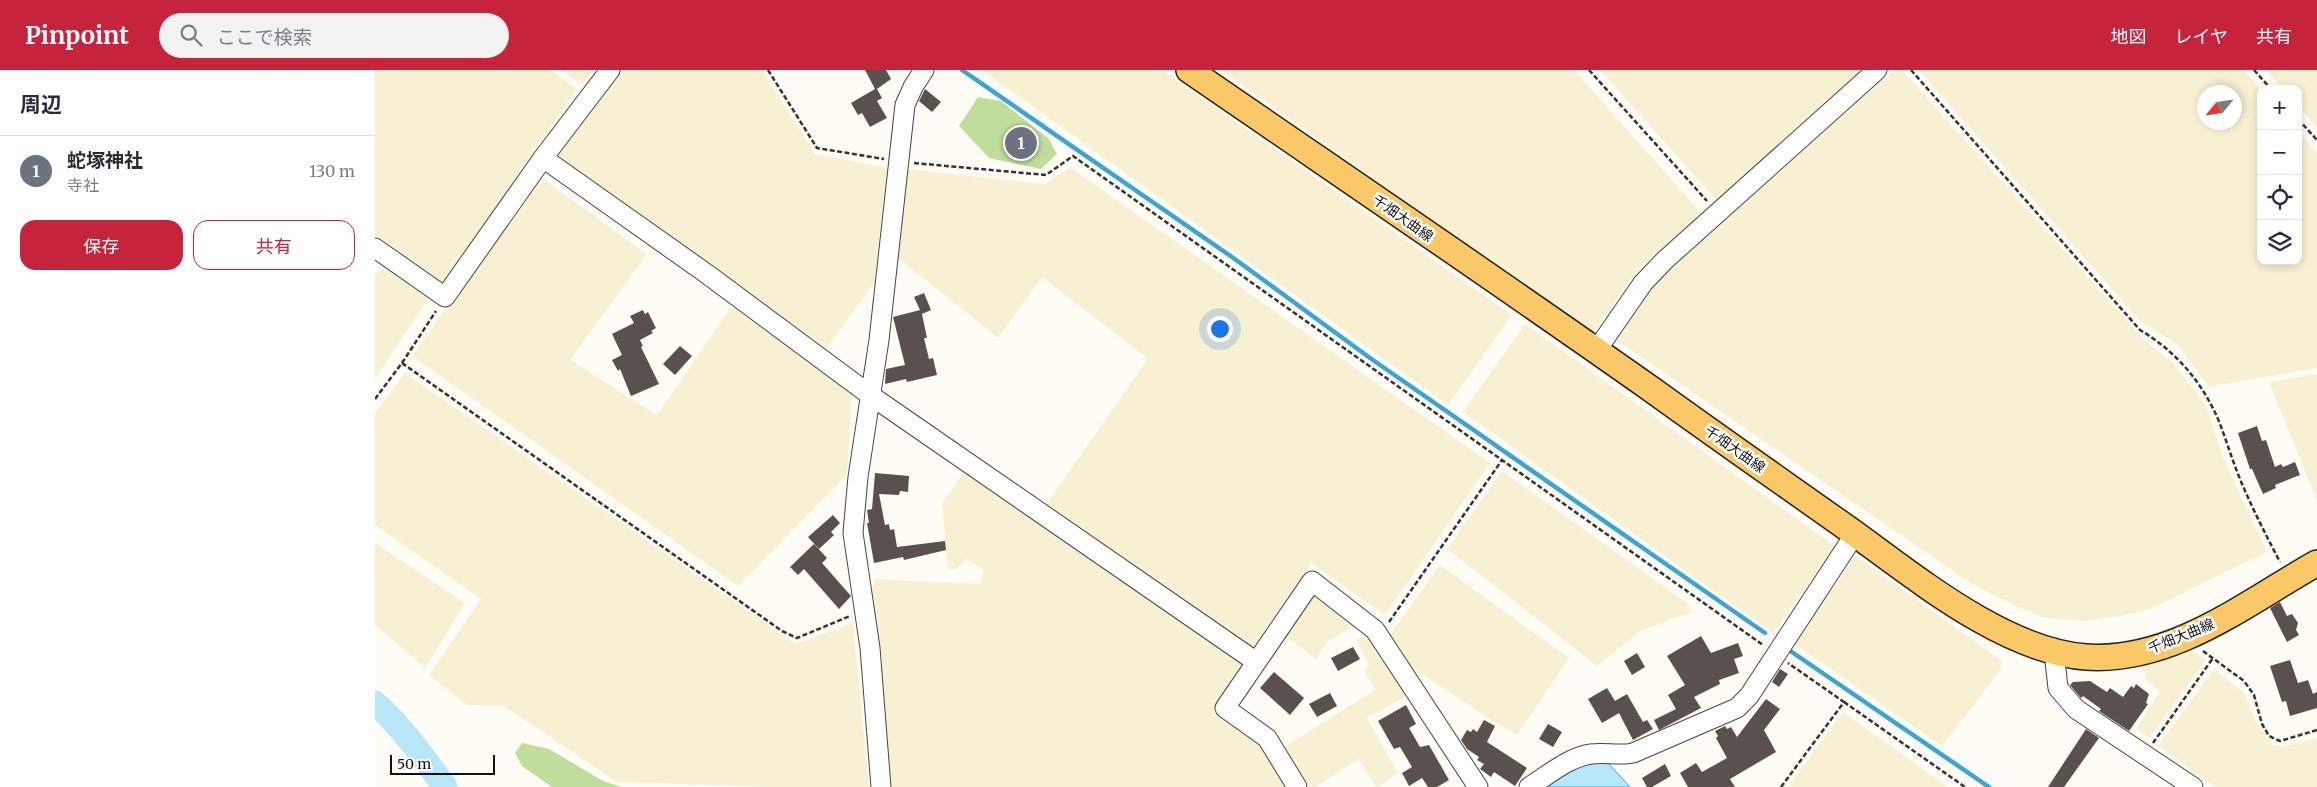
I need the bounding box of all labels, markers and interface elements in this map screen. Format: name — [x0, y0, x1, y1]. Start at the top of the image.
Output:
search box — [159, 13, 509, 58]
text: Pinpoint — [25, 20, 129, 51]
icon: search — [177, 21, 205, 49]
text: ここで検索 — [217, 25, 312, 49]
text: 地図 — [2111, 25, 2147, 48]
text: レイヤ — [2175, 25, 2228, 48]
text: 共有 — [2256, 25, 2292, 48]
north arrow — [2197, 85, 2242, 130]
map controls — [2257, 85, 2302, 265]
button: + — [2257, 85, 2302, 130]
text: 周辺 — [20, 91, 62, 118]
pin: 1 — [1005, 124, 1037, 162]
button: − — [2257, 130, 2302, 175]
text: 蛇塚神社 — [67, 148, 143, 172]
text: 1 — [32, 161, 40, 181]
text: 130 m — [309, 161, 355, 181]
text: 寺社 — [67, 175, 99, 195]
button: locate — [2257, 175, 2302, 220]
street label: 千畑大曲線 — [1369, 191, 1437, 245]
button: 保存 — [20, 220, 183, 270]
button: 共有 — [193, 220, 355, 270]
button: layers — [2257, 220, 2302, 265]
your location — [1207, 316, 1233, 342]
street label: 千畑大曲線 — [1701, 422, 1769, 476]
street label: 千畑大曲線 — [2145, 615, 2217, 657]
scale bar — [390, 752, 495, 775]
text: 50 m — [397, 755, 431, 773]

